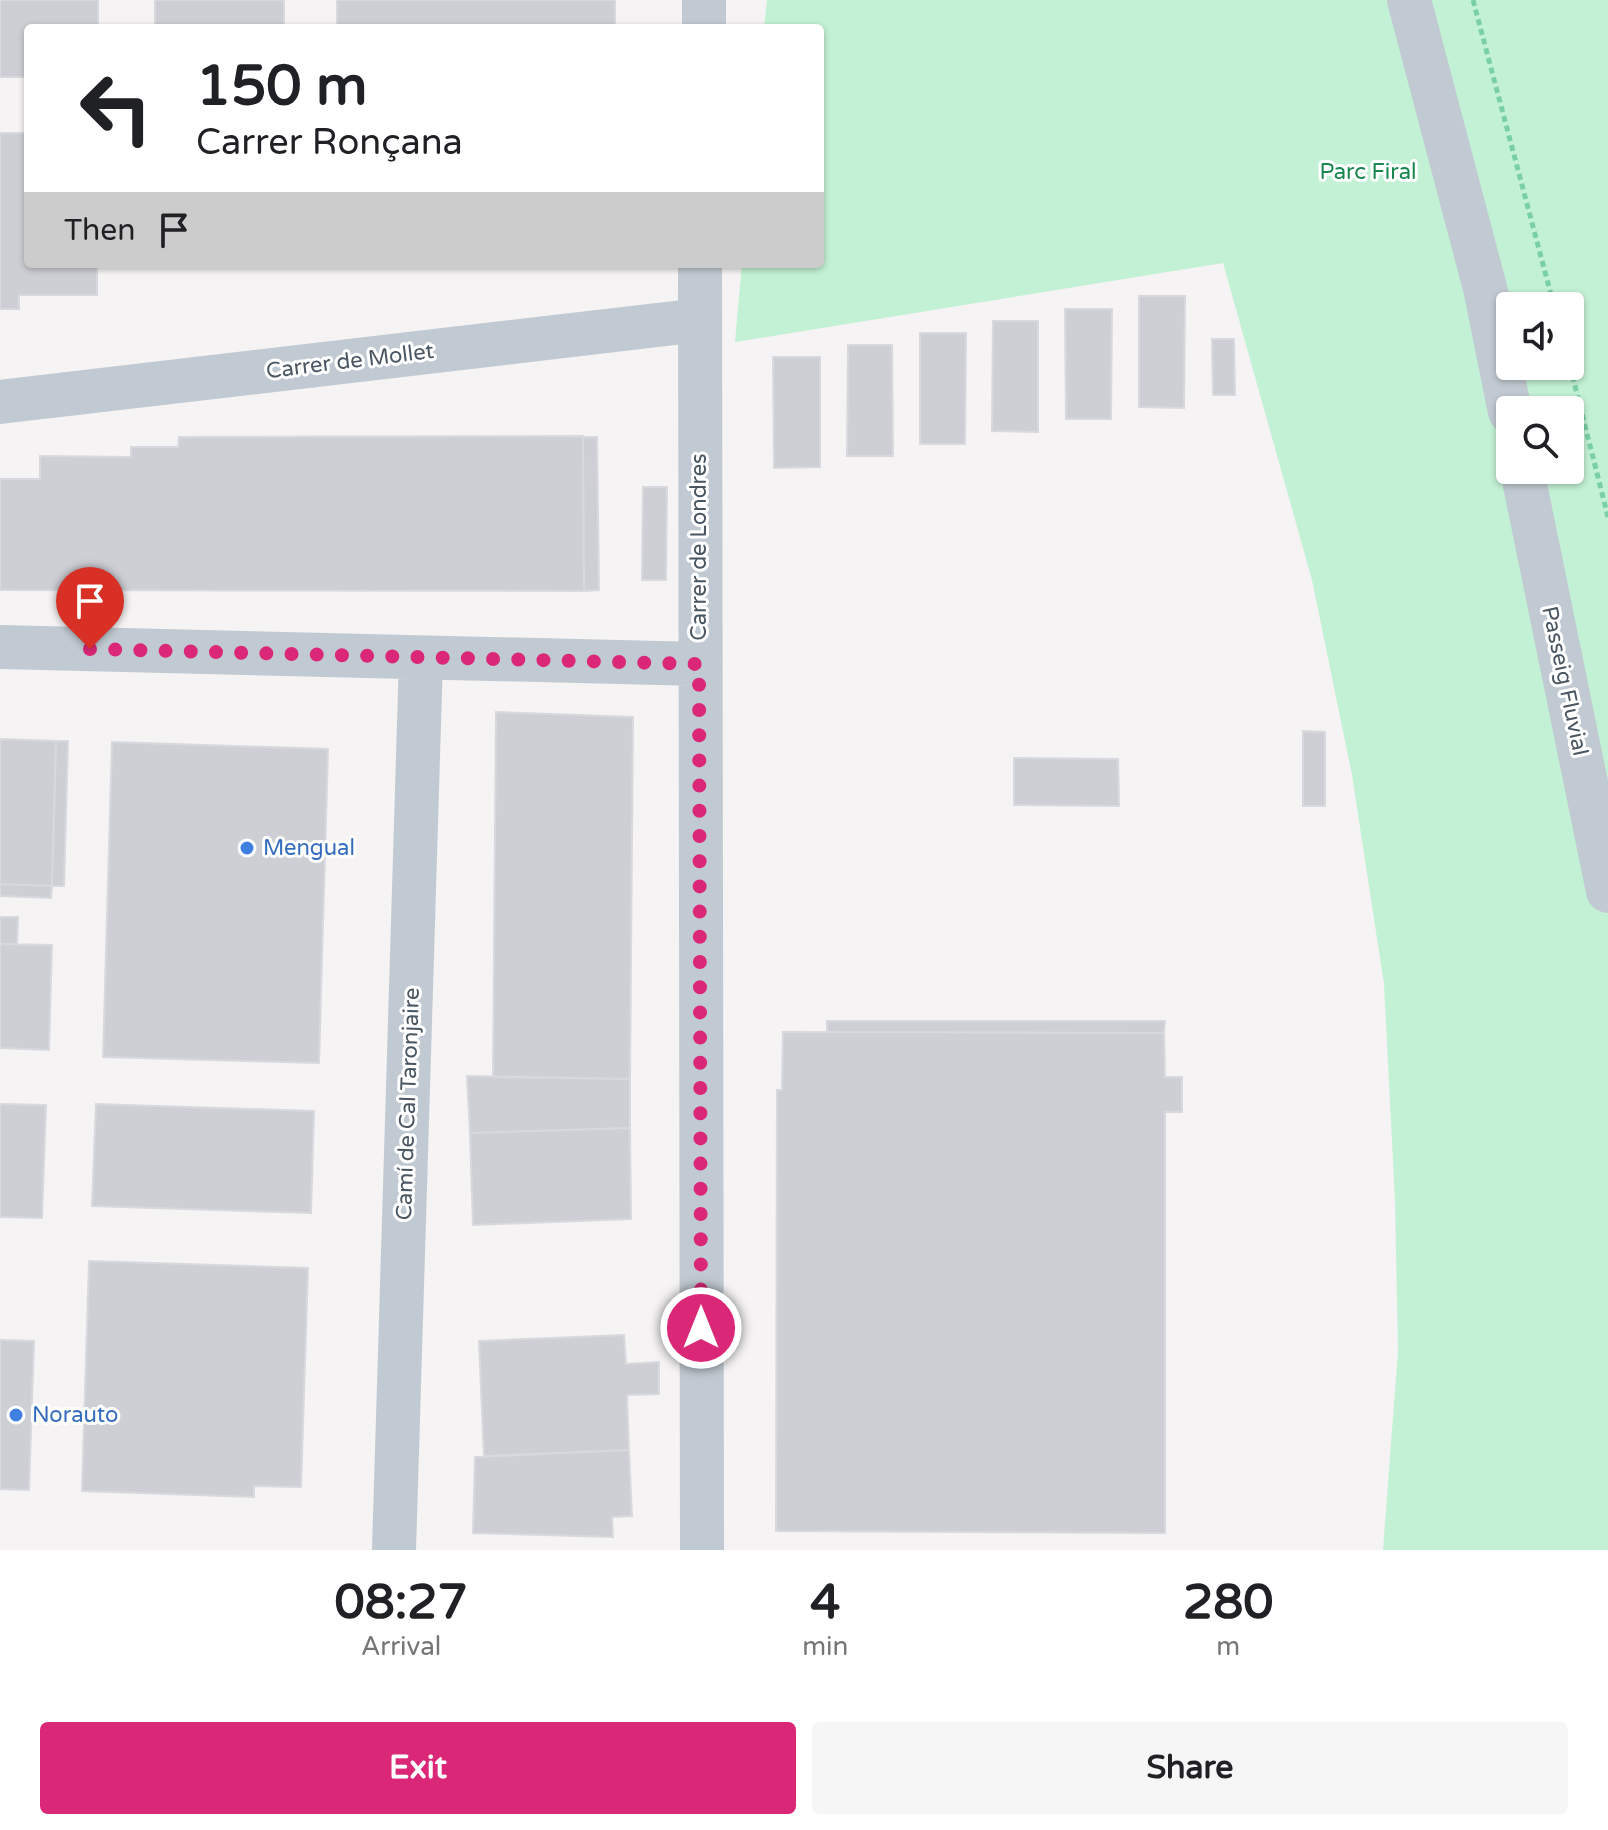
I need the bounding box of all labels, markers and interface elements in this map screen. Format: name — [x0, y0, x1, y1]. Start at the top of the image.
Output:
text: 150 m — [196, 53, 367, 120]
icon: left — [64, 56, 168, 160]
text: Carrer Ronçana — [196, 121, 463, 164]
park label: Parc Firal — [1320, 159, 1417, 185]
icon: arrive — [152, 208, 196, 252]
text: Then — [64, 212, 136, 249]
map controls — [1496, 292, 1584, 484]
button: sound — [1496, 292, 1584, 380]
street label: Carrer de Mollet — [265, 338, 435, 384]
button: search — [1496, 396, 1584, 484]
street label: Carrer de Londres — [686, 453, 712, 641]
pin — [56, 567, 124, 649]
icon: arrive — [68, 579, 112, 623]
street label: Passeig Fluvial — [1536, 604, 1594, 758]
place label: Mengual — [263, 835, 355, 861]
marker: Mengual — [238, 839, 256, 857]
street label: Camí de Cal Taronjaire — [391, 987, 425, 1221]
position arrow — [659, 1286, 743, 1370]
place label: Norauto — [32, 1402, 118, 1428]
marker: Norauto — [7, 1406, 25, 1424]
text: 08:27 — [335, 1574, 468, 1632]
text: 4 — [810, 1574, 840, 1632]
text: 280 — [1183, 1574, 1273, 1632]
text: Arrival — [361, 1631, 441, 1662]
text: min — [802, 1631, 848, 1662]
text: m — [1216, 1631, 1240, 1662]
button: Exit — [40, 1722, 796, 1814]
button: Share — [812, 1722, 1568, 1814]

